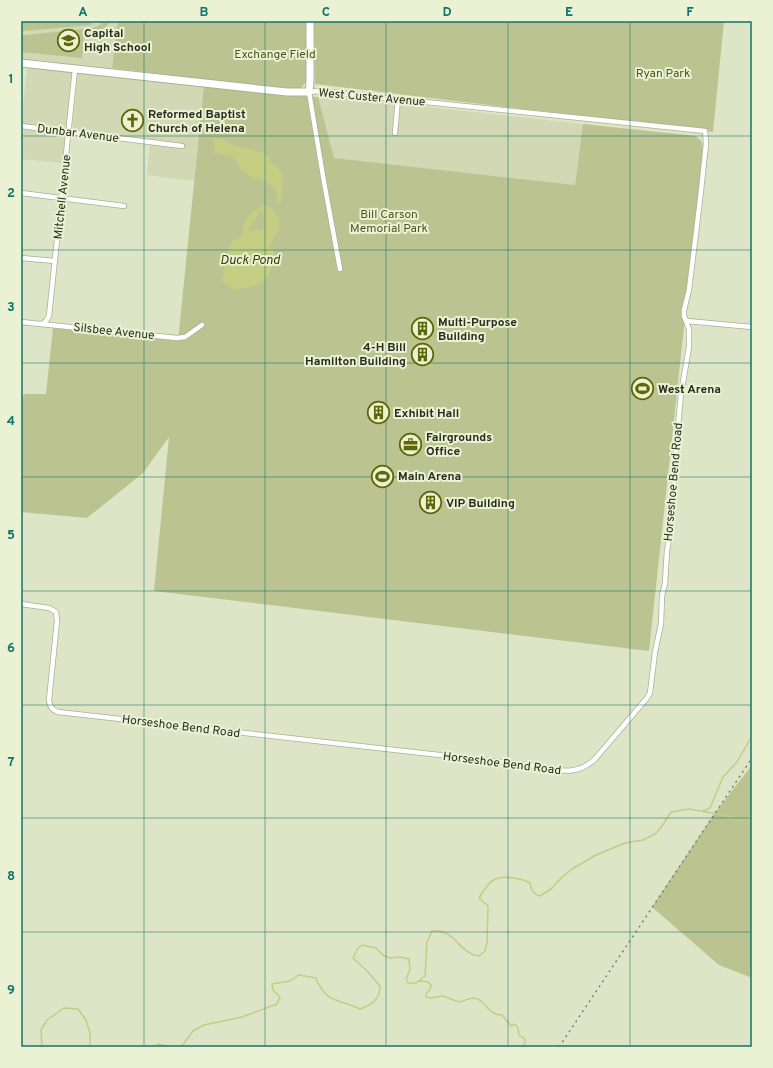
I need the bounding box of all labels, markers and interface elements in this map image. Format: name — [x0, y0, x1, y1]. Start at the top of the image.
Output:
text: A — [78, 5, 88, 21]
text: B — [200, 5, 209, 21]
text: C — [322, 5, 330, 21]
text: D — [442, 5, 452, 21]
text: E — [565, 5, 573, 21]
text: F — [686, 5, 694, 21]
place label: Capital High School — [84, 26, 151, 56]
school or university icon: Capital High School — [55, 27, 81, 53]
park label: Exchange Field — [234, 47, 316, 63]
park label: Ryan Park — [636, 66, 690, 82]
text: 1 — [8, 72, 14, 88]
street label: West Custer Avenue — [318, 85, 426, 111]
place label: Reformed Baptist Church of Helena — [148, 107, 246, 137]
church icon: Reformed Baptist Church of Helena — [119, 108, 145, 134]
street label: Dunbar Avenue — [36, 121, 120, 147]
street label: Mitchell Avenue — [51, 154, 75, 240]
text: 2 — [7, 186, 15, 202]
park label: Bill Carson Memorial Park — [350, 207, 428, 237]
water label: Duck Pond — [220, 253, 281, 269]
text: 3 — [7, 300, 15, 316]
place label: Multi-Purpose Building — [438, 315, 517, 345]
building icon: Multi-Purpose Building — [410, 316, 436, 342]
street label: Silsbee Avenue — [73, 320, 155, 344]
place label: 4-H Bill Hamilton Building — [305, 340, 406, 370]
building icon: 4-H Bill Hamilton Building — [409, 341, 435, 367]
sports icon: West Arena — [630, 376, 656, 402]
place label: West Arena — [658, 382, 721, 398]
building icon: Exhibit Hall — [365, 400, 391, 426]
place label: Exhibit Hall — [394, 406, 459, 422]
text: 4 — [7, 414, 15, 430]
street label: Horseshoe Bend Road — [661, 422, 687, 542]
place label: Fairgrounds Office — [426, 430, 492, 460]
office icon: Fairgrounds Office — [397, 431, 423, 457]
sports icon: Main Arena — [370, 463, 396, 489]
place label: Main Arena — [398, 469, 461, 485]
building icon: VIP Building — [418, 490, 444, 516]
place label: VIP Building — [446, 496, 515, 512]
text: 5 — [7, 528, 15, 544]
text: 6 — [7, 641, 15, 657]
street label: Horseshoe Bend Road — [121, 712, 241, 742]
street label: Horseshoe Bend Road — [442, 749, 562, 779]
text: 7 — [8, 755, 15, 771]
text: 8 — [7, 869, 15, 885]
text: 9 — [7, 983, 15, 999]

